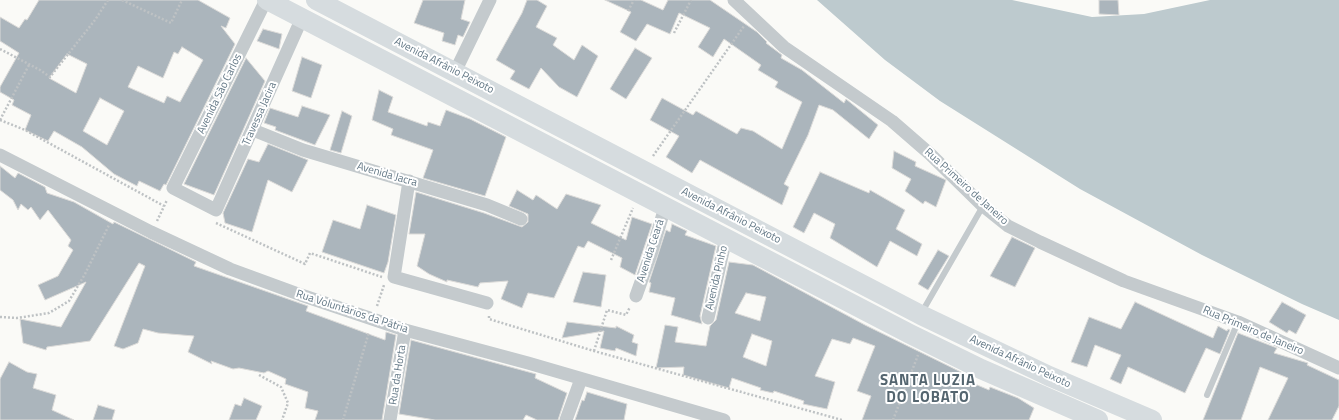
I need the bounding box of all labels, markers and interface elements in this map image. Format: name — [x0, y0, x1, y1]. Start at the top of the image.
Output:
street label: Avenida Afrânio Peixoto — [392, 35, 496, 97]
street label: Avenida São Carlos — [195, 52, 245, 136]
street label: Travessa Jacira — [240, 80, 280, 148]
street label: Rua Primeiro de Janeiro — [921, 146, 1011, 228]
street label: Avenida Jacra — [355, 160, 419, 190]
street label: Avenida Afrânio Peixoto — [679, 185, 783, 247]
street label: Avenida Ceará — [635, 218, 667, 284]
street label: Avenida Pinho — [703, 244, 731, 312]
street label: Rua Voluntários da Pátria — [294, 288, 410, 336]
street label: Rua Primeiro de Janeiro — [1201, 304, 1305, 358]
street label: Avenida Afrânio Peixoto — [967, 333, 1073, 391]
street label: Rua da Horta — [387, 344, 409, 406]
district label: SANTA LUZIA DO LOBATO — [880, 372, 976, 407]

